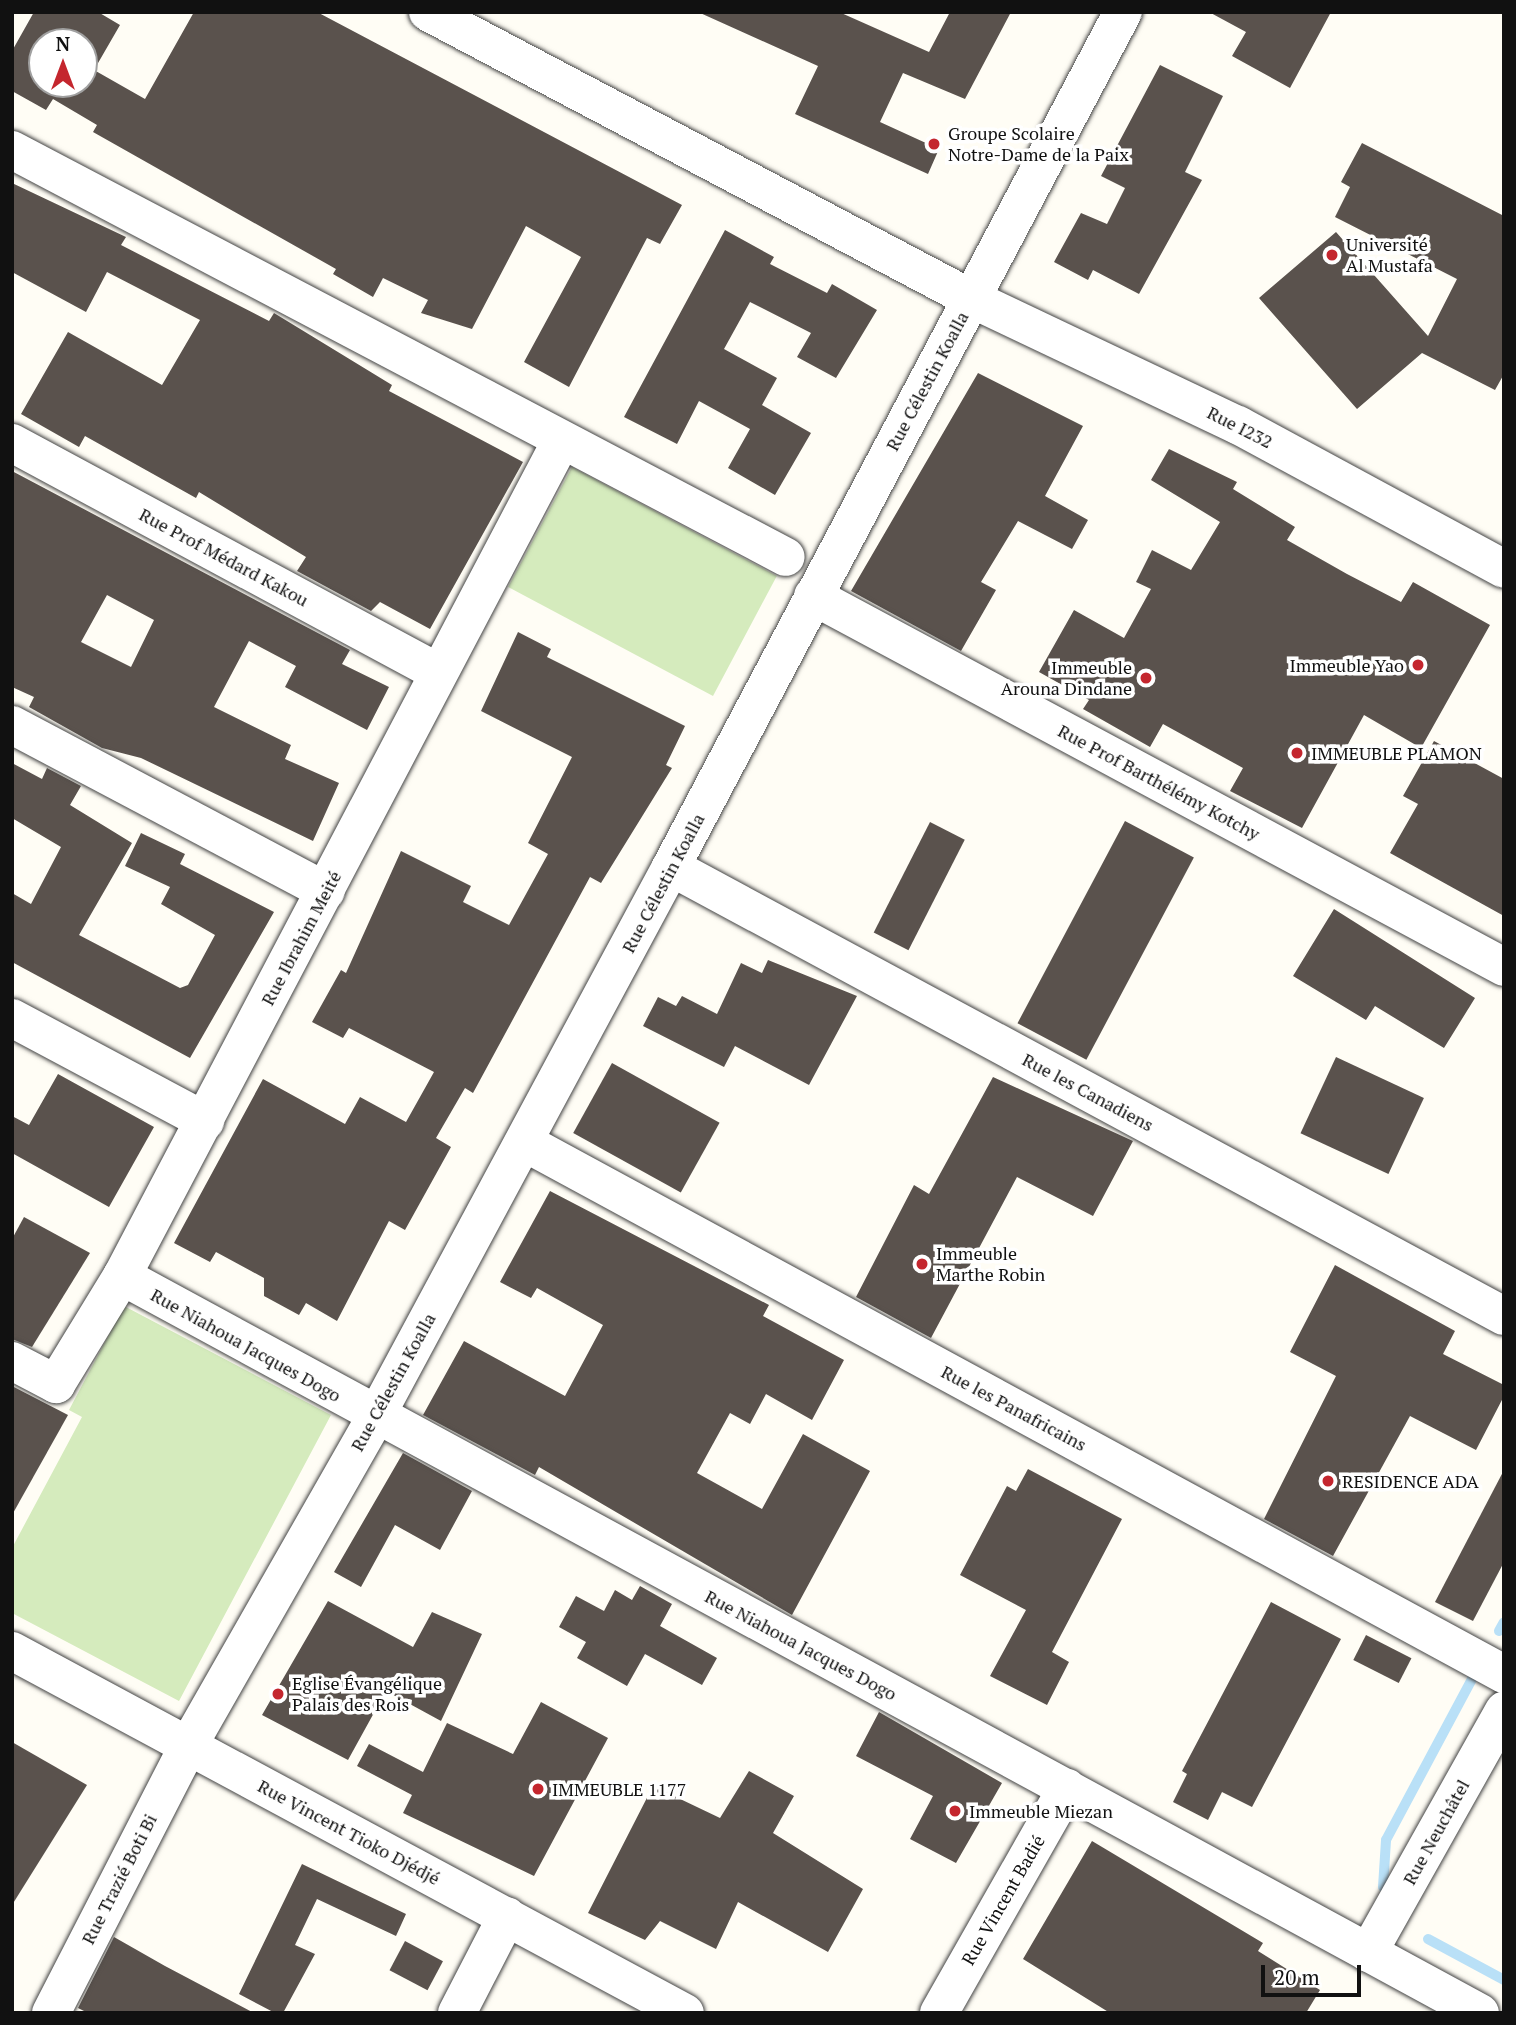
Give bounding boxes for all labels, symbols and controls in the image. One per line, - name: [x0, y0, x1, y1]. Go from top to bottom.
- north arrow: [28, 28, 98, 98]
- text: N: [56, 31, 70, 56]
- place label: Groupe Scolaire Notre-Dame de la Paix: [948, 123, 1129, 166]
- marker: Groupe Scolaire Notre-Dame de la Paix: [926, 136, 942, 152]
- place label: Université Al Mustafa: [1346, 234, 1433, 276]
- marker: Université Al Mustafa: [1324, 247, 1340, 263]
- street label: Rue Célestin Koalla: [881, 308, 973, 454]
- street label: Rue I232: [1204, 401, 1276, 453]
- street label: Rue Prof Médard Kakou: [136, 503, 312, 611]
- place label: Immeuble Yao: [1289, 654, 1404, 676]
- place label: Immeuble Arouna Dindane: [1001, 657, 1132, 700]
- marker: Immeuble Yao: [1410, 657, 1426, 673]
- marker: Immeuble Arouna Dindane: [1138, 670, 1154, 686]
- street label: Rue Prof Barthélémy Kotchy: [1054, 720, 1264, 844]
- place label: IMMEUBLE PLAMON: [1311, 742, 1482, 764]
- marker: IMMEUBLE PLAMON: [1289, 745, 1305, 761]
- street label: Rue Célestin Koalla: [617, 810, 709, 956]
- street label: Rue Ibrahim Meité: [256, 867, 346, 1009]
- street label: Rue les Canadiens: [1019, 1048, 1157, 1136]
- place label: Immeuble Marthe Robin: [936, 1243, 1045, 1286]
- marker: Immeuble Marthe Robin: [914, 1256, 930, 1272]
- street label: Rue Niahoua Jacques Dogo: [147, 1284, 345, 1406]
- street label: Rue Célestin Koalla: [346, 1309, 440, 1455]
- street label: Rue les Panafricains: [938, 1361, 1090, 1455]
- place label: RESIDENCE ADA: [1342, 1470, 1479, 1492]
- marker: RESIDENCE ADA: [1320, 1473, 1336, 1489]
- street label: Rue Niahoua Jacques Dogo: [701, 1585, 901, 1705]
- place label: Eglise Évangélique Palais des Rois: [292, 1673, 442, 1716]
- marker: Eglise Évangélique Palais des Rois: [270, 1686, 286, 1702]
- street label: Rue Vincent Tioko Djédjé: [254, 1775, 444, 1889]
- street label: Rue Neuchâtel: [1398, 1776, 1474, 1888]
- place label: IMMEUBLE 1177: [552, 1778, 686, 1800]
- marker: IMMEUBLE 1177: [530, 1781, 546, 1797]
- place label: Immeuble Miezan: [969, 1800, 1113, 1822]
- marker: Immeuble Miezan: [947, 1803, 963, 1819]
- street label: Rue Trazié Boti Bi: [77, 1810, 161, 1948]
- street label: Rue Vincent Badié: [957, 1831, 1049, 1969]
- scale bar: [1264, 1952, 1364, 1996]
- text: 20 m: [1274, 1963, 1320, 1991]

